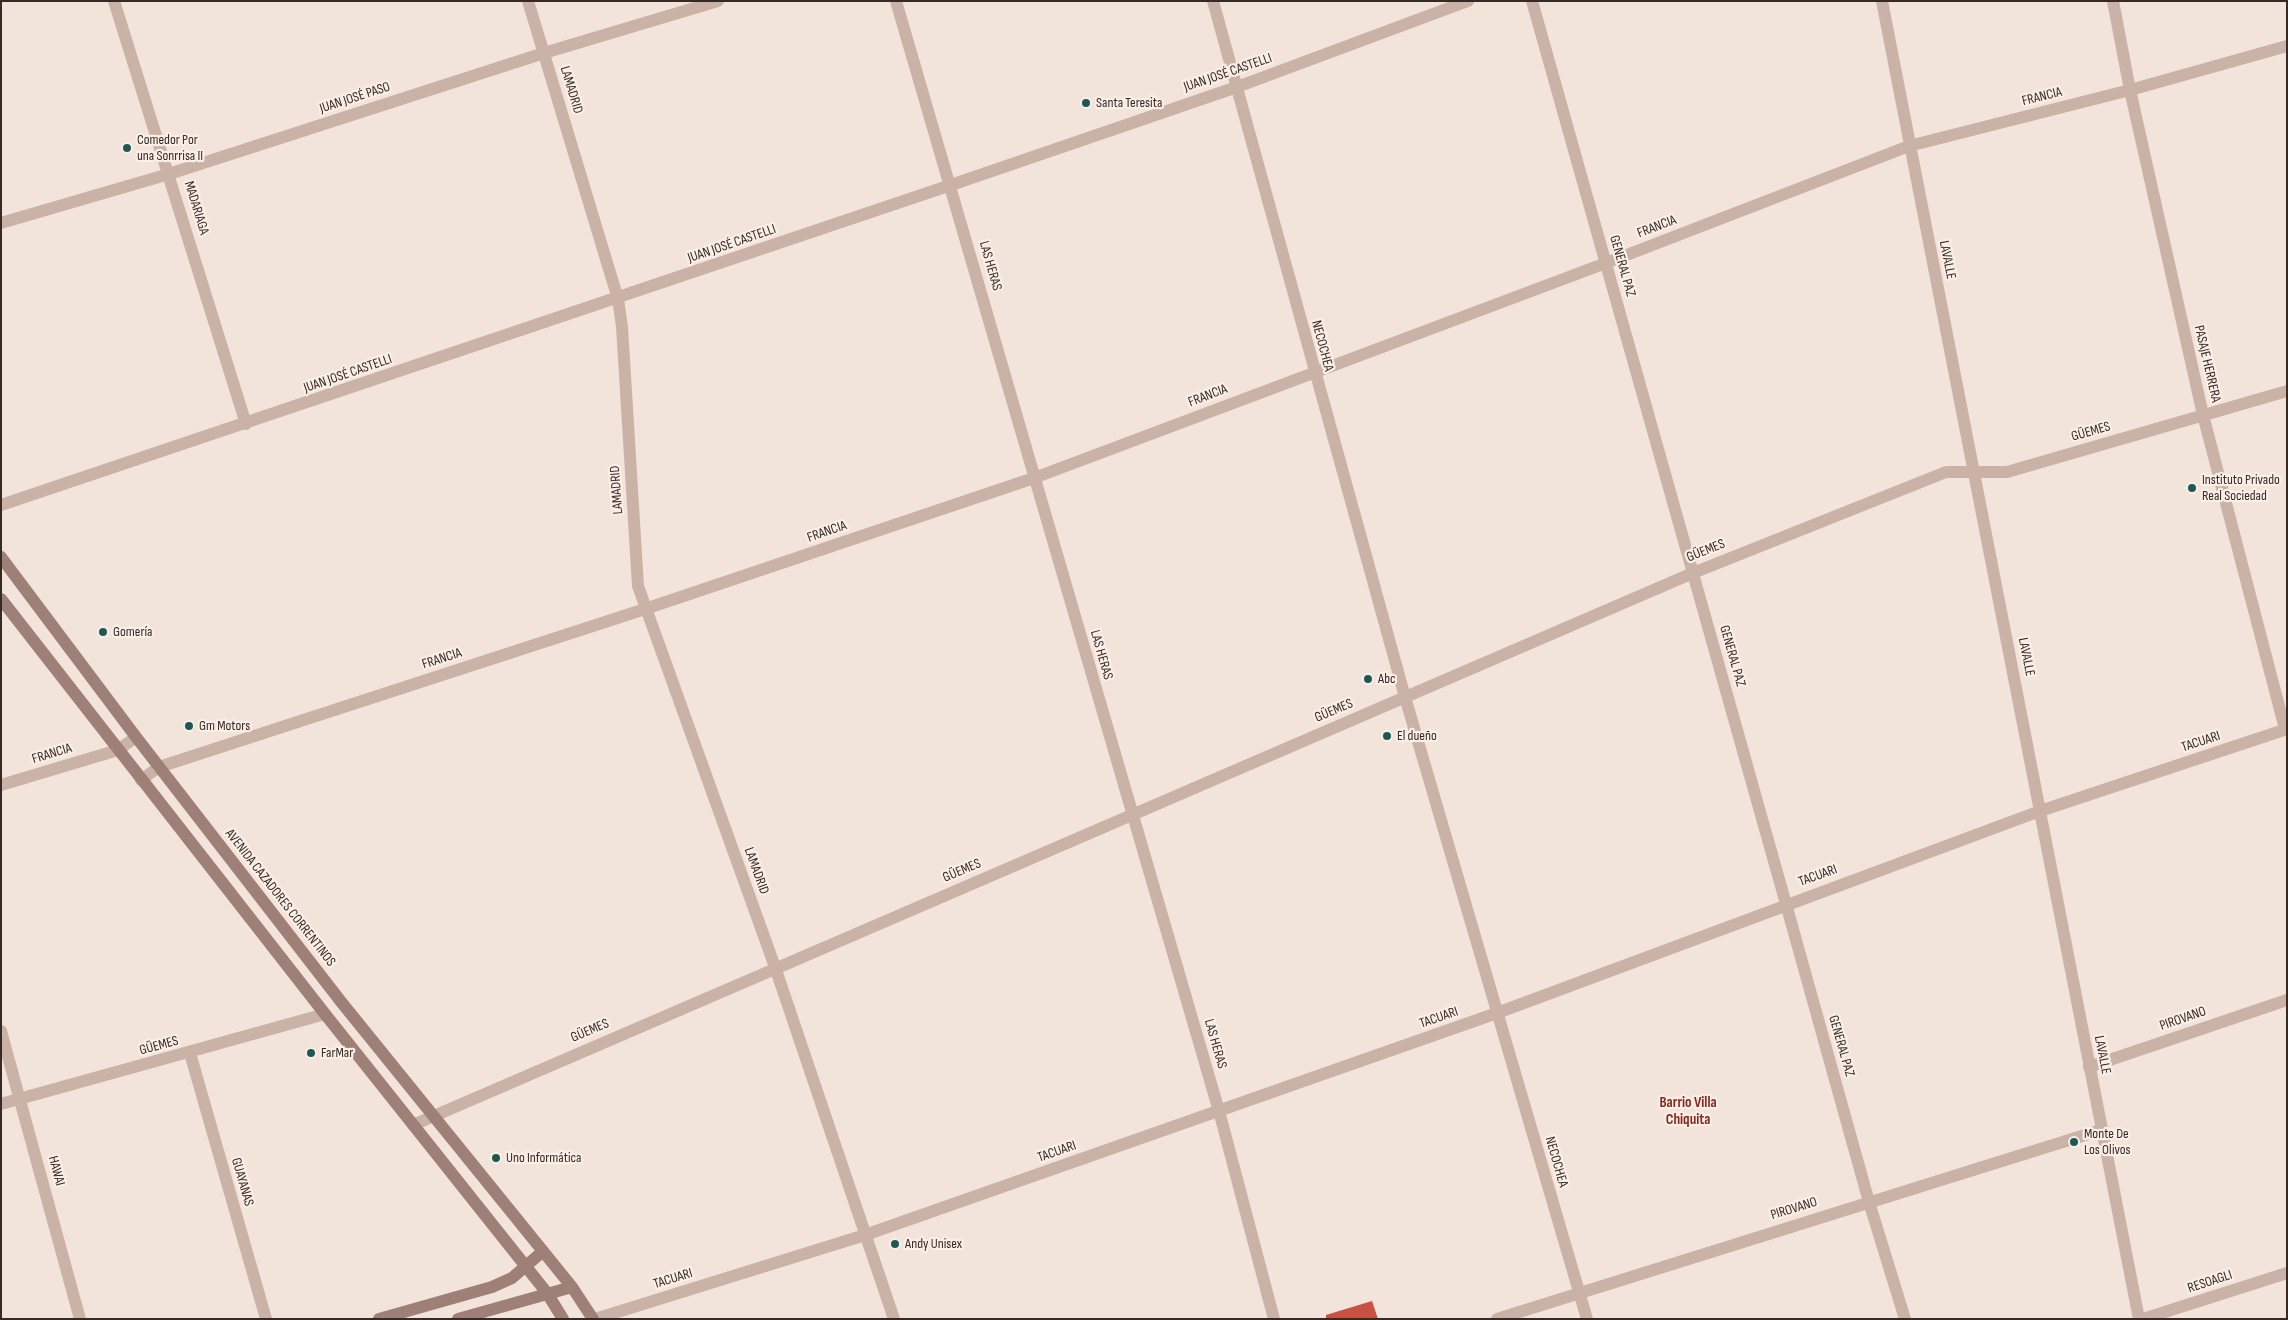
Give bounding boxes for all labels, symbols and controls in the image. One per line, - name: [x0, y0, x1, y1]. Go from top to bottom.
- street label: JUAN JOSÉ CASTELLI: [1182, 50, 1274, 96]
- street label: LAMADRID: [556, 64, 586, 116]
- street label: JUAN JOSÉ PASO: [318, 79, 392, 117]
- street label: FRANCIA: [2020, 84, 2064, 110]
- place label: Santa Teresita: [1096, 95, 1162, 111]
- marker: Santa Teresita: [1080, 97, 1092, 109]
- place label: Comedor Por una Sonrrisa II: [137, 132, 203, 164]
- marker: Comedor Por una Sonrrisa II: [121, 142, 133, 154]
- street label: MADARIAGA: [180, 179, 212, 237]
- street label: FRANCIA: [1635, 212, 1679, 242]
- street label: JUAN JOSÉ CASTELLI: [686, 221, 778, 267]
- street label: GENERAL PAZ: [1605, 233, 1639, 299]
- street label: LAS HERAS: [975, 239, 1005, 293]
- street label: LAVALLE: [1935, 239, 1959, 281]
- street label: NECOCHEA: [1307, 319, 1337, 373]
- street label: PASAJE HERRERA: [2190, 324, 2224, 404]
- street label: JUAN JOSÉ CASTELLI: [302, 351, 394, 397]
- street label: FRANCIA: [1186, 381, 1230, 411]
- street label: GÜEMES: [2070, 418, 2112, 446]
- street label: LAMADRID: [607, 465, 627, 515]
- place label: Instituto Privado Real Sociedad: [2202, 472, 2280, 504]
- marker: Instituto Privado Real Sociedad: [2186, 482, 2198, 494]
- street label: FRANCIA: [805, 517, 849, 547]
- street label: GÜEMES: [1684, 536, 1728, 566]
- street label: GENERAL PAZ: [1715, 623, 1749, 689]
- place label: Gomería: [113, 624, 152, 640]
- marker: Gomería: [97, 626, 109, 638]
- street label: LAS HERAS: [1086, 628, 1116, 682]
- street label: LAVALLE: [2014, 636, 2038, 678]
- street label: FRANCIA: [420, 645, 464, 673]
- place label: Abc: [1378, 671, 1396, 687]
- marker: Abc: [1362, 673, 1374, 685]
- street label: GÜEMES: [1312, 695, 1356, 727]
- place label: Gm Motors: [199, 718, 250, 734]
- marker: Gm Motors: [183, 720, 195, 732]
- place label: El dueño: [1397, 728, 1437, 744]
- street label: TACUARI: [2179, 728, 2223, 756]
- marker: El dueño: [1381, 730, 1393, 742]
- street label: FRANCIA: [30, 740, 74, 768]
- street label: AVENIDA CAZADORES CORRENTINOS: [221, 826, 339, 970]
- street label: LAMADRID: [740, 845, 772, 897]
- street label: GÜEMES: [940, 855, 984, 887]
- street label: TACUARI: [1796, 861, 1840, 891]
- street label: PIROVANO: [2158, 1003, 2208, 1035]
- street label: TACUARI: [1417, 1004, 1461, 1032]
- street label: GENERAL PAZ: [1824, 1013, 1858, 1079]
- street label: GÜEMES: [568, 1015, 612, 1047]
- street label: LAS HERAS: [1200, 1017, 1230, 1071]
- street label: GÜEMES: [138, 1033, 180, 1059]
- street label: LAVALLE: [2090, 1034, 2114, 1076]
- place label: FarMar: [321, 1045, 353, 1061]
- marker: FarMar: [305, 1047, 317, 1059]
- district label: Barrio Villa Chiquita: [1659, 1094, 1717, 1129]
- place label: Monte De Los Olivos: [2084, 1126, 2131, 1158]
- street label: NECOCHEA: [1541, 1135, 1571, 1189]
- marker: Monte De Los Olivos: [2068, 1136, 2080, 1148]
- street label: TACUARI: [1035, 1138, 1079, 1166]
- place label: Uno Informática: [506, 1150, 581, 1166]
- marker: Uno Informática: [490, 1152, 502, 1164]
- street label: HAWAI: [44, 1154, 68, 1188]
- street label: GUAYANAS: [227, 1156, 257, 1208]
- street label: PIROVANO: [1769, 1194, 1819, 1224]
- place label: Andy Unisex: [905, 1236, 962, 1252]
- marker: Andy Unisex: [889, 1238, 901, 1250]
- street label: TACUARI: [651, 1265, 695, 1293]
- street label: RESOAGLI: [2186, 1267, 2234, 1297]

